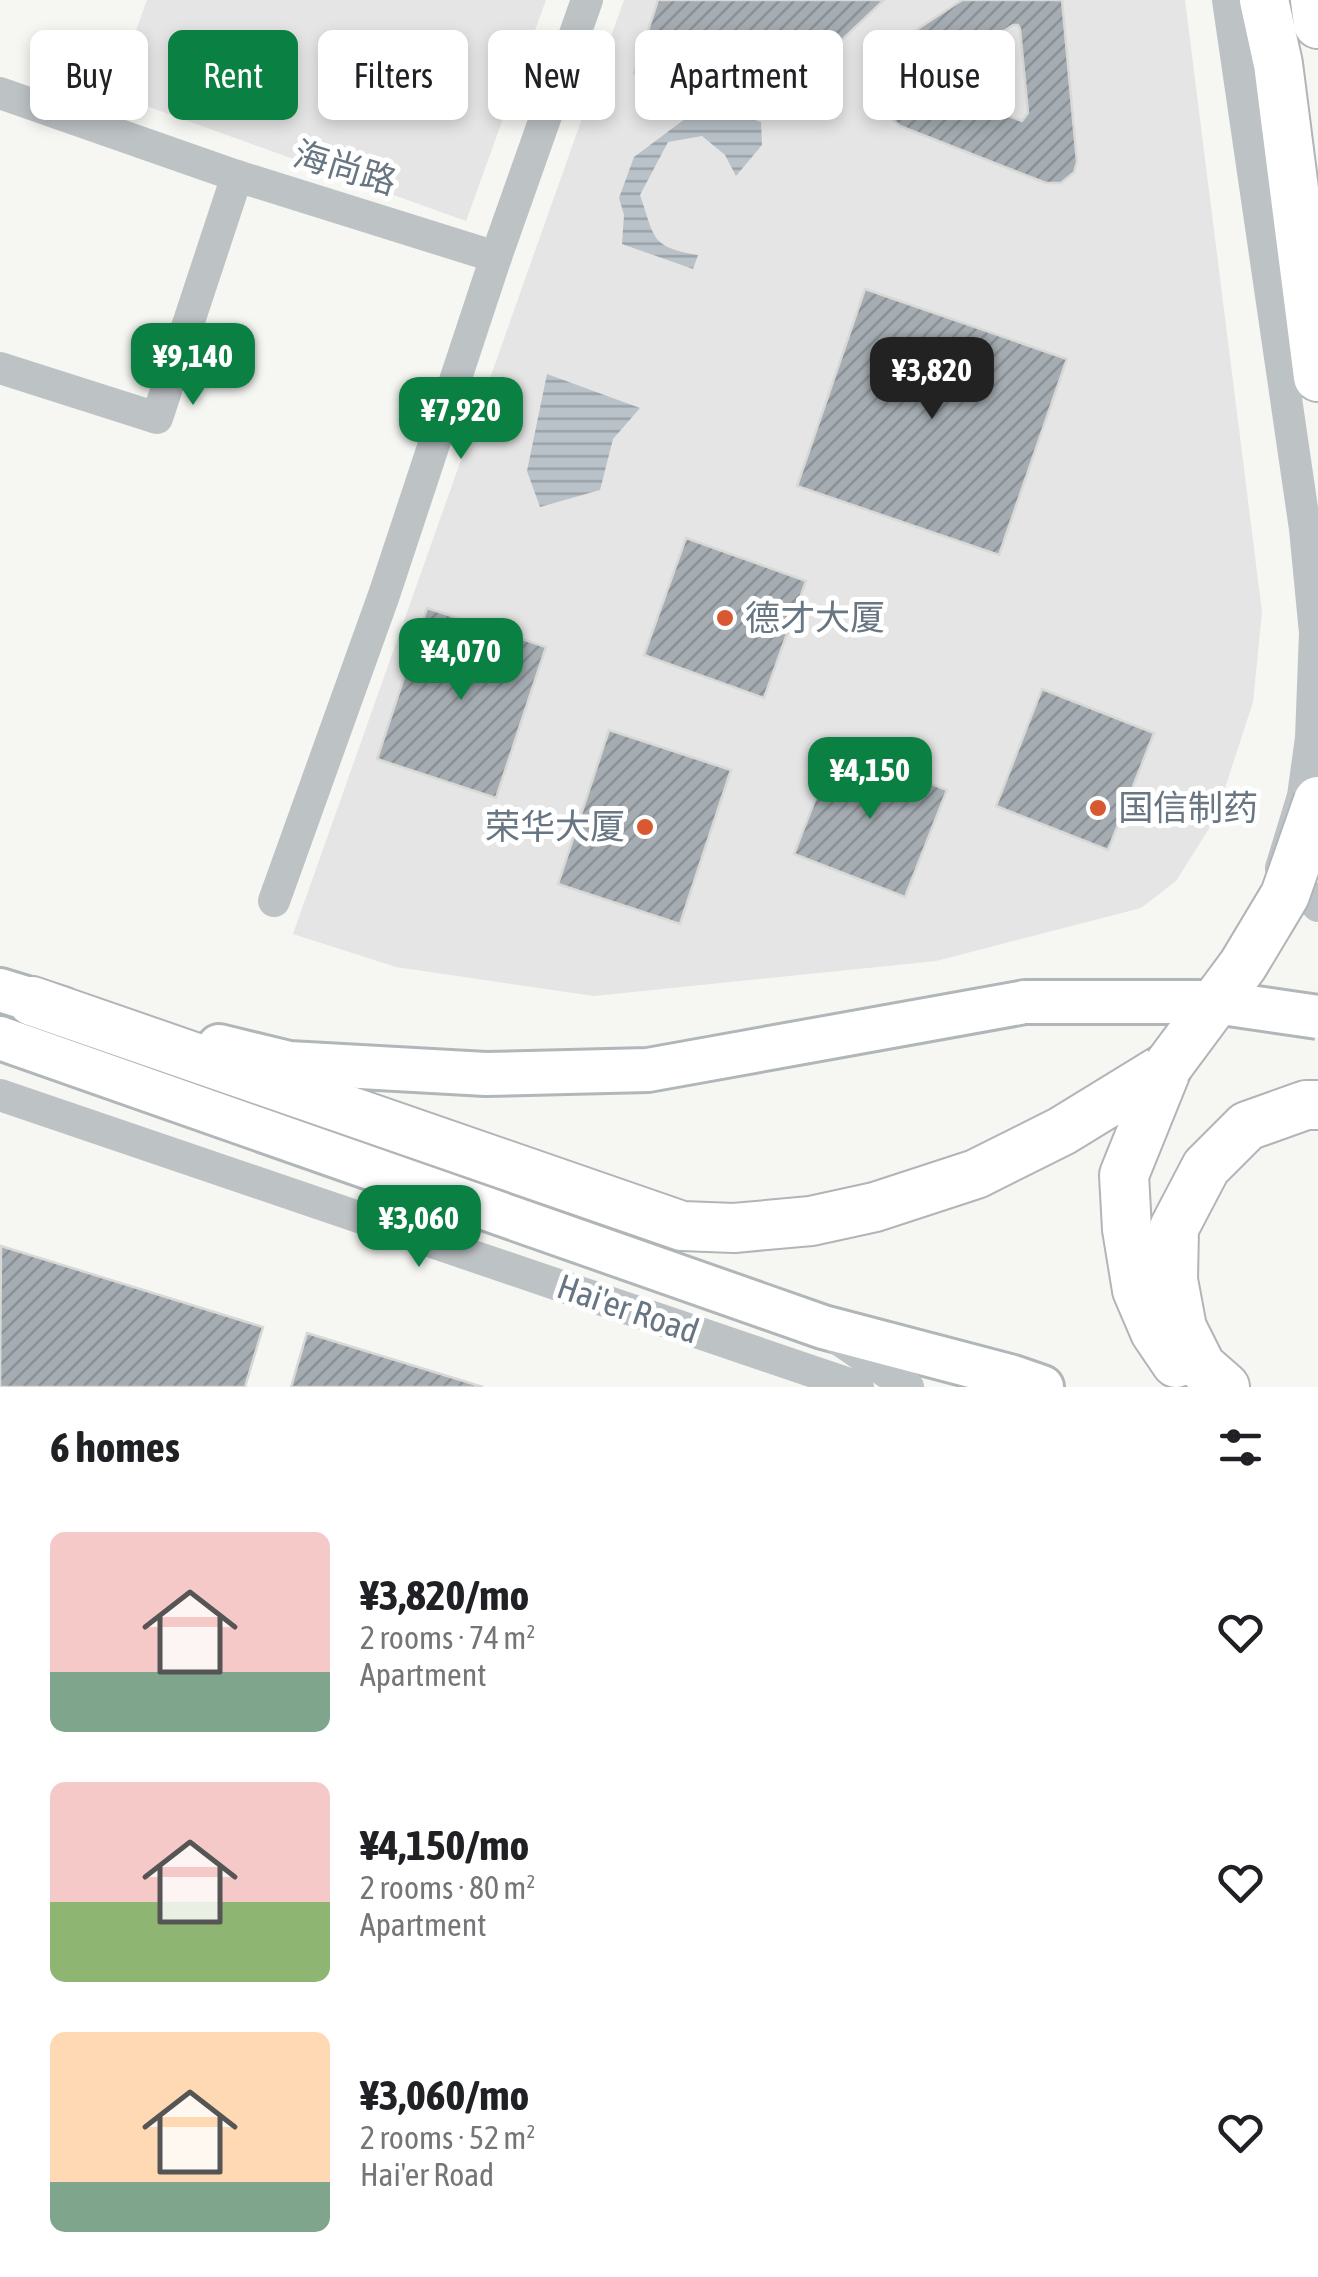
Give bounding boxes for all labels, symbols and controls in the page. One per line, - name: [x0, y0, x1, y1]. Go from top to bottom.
- chip: Buy: [30, 30, 148, 120]
- chip: Rent: [168, 30, 298, 120]
- chip: Filters: [318, 30, 468, 120]
- chip: New: [488, 30, 615, 120]
- chip: Apartment: [635, 30, 843, 120]
- chip: House: [863, 30, 1015, 120]
- street label: 海尚路: [289, 133, 401, 202]
- pin: ¥9,140: [112, 323, 274, 408]
- text: ¥9,140: [153, 337, 233, 374]
- pin: ¥3,820: [851, 337, 1013, 422]
- text: ¥3,820: [892, 351, 972, 388]
- pin: ¥7,920: [380, 377, 542, 462]
- text: ¥7,920: [421, 391, 501, 428]
- place label: 德才大厦: [745, 597, 885, 637]
- marker: 德才大厦: [714, 607, 736, 629]
- pin: ¥4,070: [380, 618, 542, 703]
- text: ¥4,070: [421, 632, 501, 669]
- pin: ¥4,150: [789, 737, 951, 822]
- text: ¥4,150: [830, 751, 910, 788]
- place label: 国信制药: [1118, 787, 1258, 827]
- marker: 国信制药: [1087, 797, 1109, 819]
- place label: 荣华大厦: [485, 806, 625, 846]
- marker: 荣华大厦: [634, 816, 656, 838]
- pin: ¥3,060: [338, 1185, 500, 1270]
- text: ¥3,060: [379, 1199, 459, 1236]
- street label: Hai'er Road: [552, 1265, 704, 1351]
- icon: filters: [1213, 1420, 1268, 1475]
- text: 6 homes: [50, 1423, 180, 1471]
- text: ¥3,820/mo: [360, 1571, 529, 1619]
- icon: home: [130, 1572, 250, 1692]
- icon: heart: [1213, 1605, 1268, 1660]
- text: 2 rooms · 74 m²: [360, 1619, 535, 1656]
- text: Apartment: [360, 1656, 486, 1693]
- text: ¥4,150/mo: [360, 1821, 529, 1869]
- icon: home: [130, 1822, 250, 1942]
- icon: heart: [1213, 1855, 1268, 1910]
- text: 2 rooms · 80 m²: [360, 1869, 535, 1906]
- text: Apartment: [360, 1906, 486, 1943]
- text: ¥3,060/mo: [360, 2071, 529, 2119]
- icon: home: [130, 2072, 250, 2192]
- icon: heart: [1213, 2105, 1268, 2160]
- text: 2 rooms · 52 m²: [360, 2119, 535, 2156]
- text: Hai'er Road: [360, 2156, 494, 2193]

